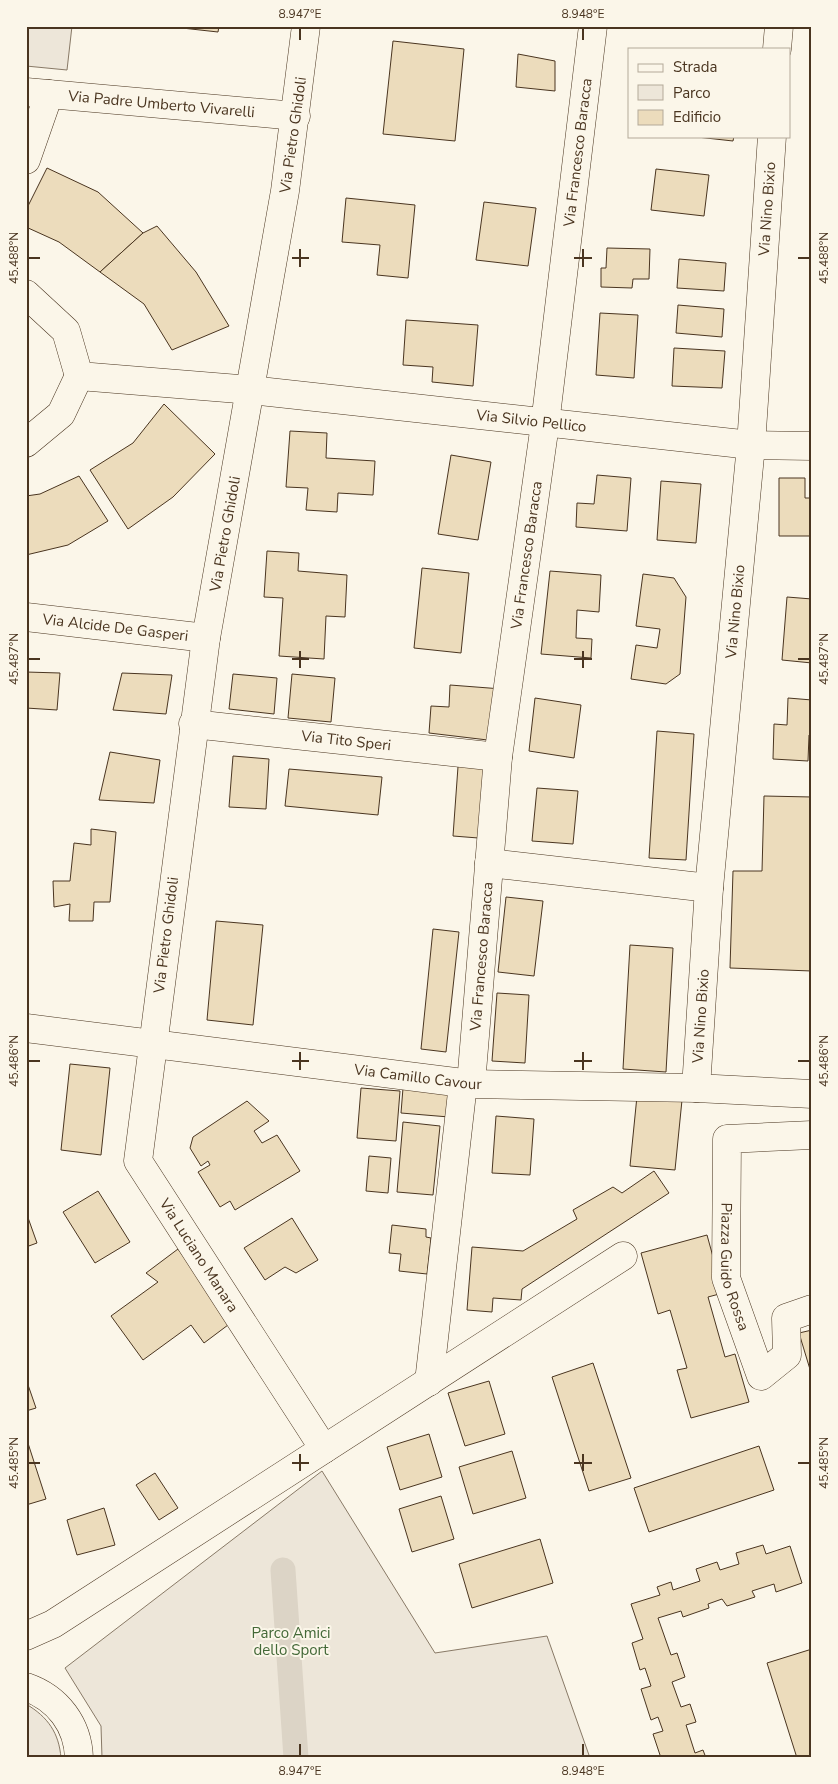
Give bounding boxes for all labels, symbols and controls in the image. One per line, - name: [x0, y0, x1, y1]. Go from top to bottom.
- text: 8.947°E: [279, 6, 321, 22]
- text: 8.948°E: [562, 6, 604, 22]
- legend: [628, 48, 790, 138]
- text: Strada: [673, 57, 717, 77]
- street label: Via Pietro Ghidoli: [275, 76, 311, 195]
- street label: Via Francesco Baracca: [559, 77, 597, 229]
- text: Parco: [673, 83, 711, 103]
- street label: Via Padre Umberto Vivarelli: [66, 86, 256, 122]
- text: Edificio: [673, 107, 721, 127]
- street label: Via Nino Bixio: [754, 161, 780, 258]
- text: 45.488°N: [6, 232, 22, 284]
- text: 45.488°N: [816, 232, 832, 284]
- street label: Via Silvio Pellico: [474, 405, 588, 437]
- street label: Via Pietro Ghidoli: [205, 475, 245, 594]
- street label: Via Francesco Baracca: [506, 480, 547, 632]
- street label: Via Nino Bixio: [721, 564, 750, 661]
- street label: Via Alcide De Gasperi: [40, 609, 189, 646]
- text: 45.487°N: [6, 633, 22, 685]
- text: 45.487°N: [816, 633, 832, 685]
- street label: Via Tito Speri: [299, 726, 392, 755]
- street label: Via Pietro Ghidoli: [149, 876, 183, 995]
- street label: Via Francesco Baracca: [465, 881, 498, 1033]
- street label: Via Nino Bixio: [688, 968, 714, 1065]
- text: 45.486°N: [6, 1035, 22, 1087]
- text: 45.486°N: [816, 1035, 832, 1087]
- street label: Via Camillo Cavour: [352, 1059, 482, 1094]
- street label: Via Luciano Manara: [154, 1194, 243, 1316]
- street label: Piazza Guido Rossa: [716, 1202, 754, 1334]
- text: 45.485°N: [6, 1437, 22, 1489]
- text: 45.485°N: [816, 1437, 832, 1489]
- park label: Parco Amici dello Sport: [251, 1623, 331, 1660]
- text: 8.947°E: [279, 1763, 321, 1779]
- text: 8.948°E: [562, 1763, 604, 1779]

